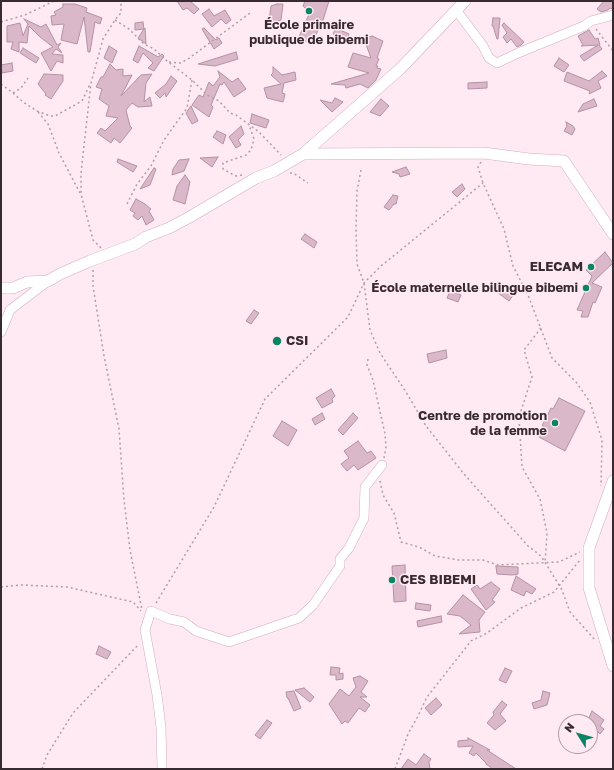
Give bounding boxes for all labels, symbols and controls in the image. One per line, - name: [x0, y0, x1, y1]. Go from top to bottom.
- marker: École primaire publique de bibemi: [304, 6, 314, 16]
- place label: École primaire publique de bibemi: [249, 17, 369, 48]
- place label: ELECAM: [530, 259, 583, 275]
- marker: ELECAM: [586, 262, 596, 272]
- place label: École maternelle bilingue bibemi: [371, 280, 578, 296]
- marker: École maternelle bilingue bibemi: [581, 283, 591, 293]
- place label: CSI: [286, 333, 308, 349]
- marker: CSI: [271, 335, 283, 347]
- place label: Centre de promotion de la femme: [418, 408, 547, 439]
- marker: Centre de promotion de la femme: [550, 418, 560, 428]
- place label: CES BIBEMI: [400, 572, 476, 588]
- marker: CES BIBEMI: [387, 575, 397, 585]
- north arrow: [558, 714, 598, 754]
- text: N: [561, 720, 577, 734]

